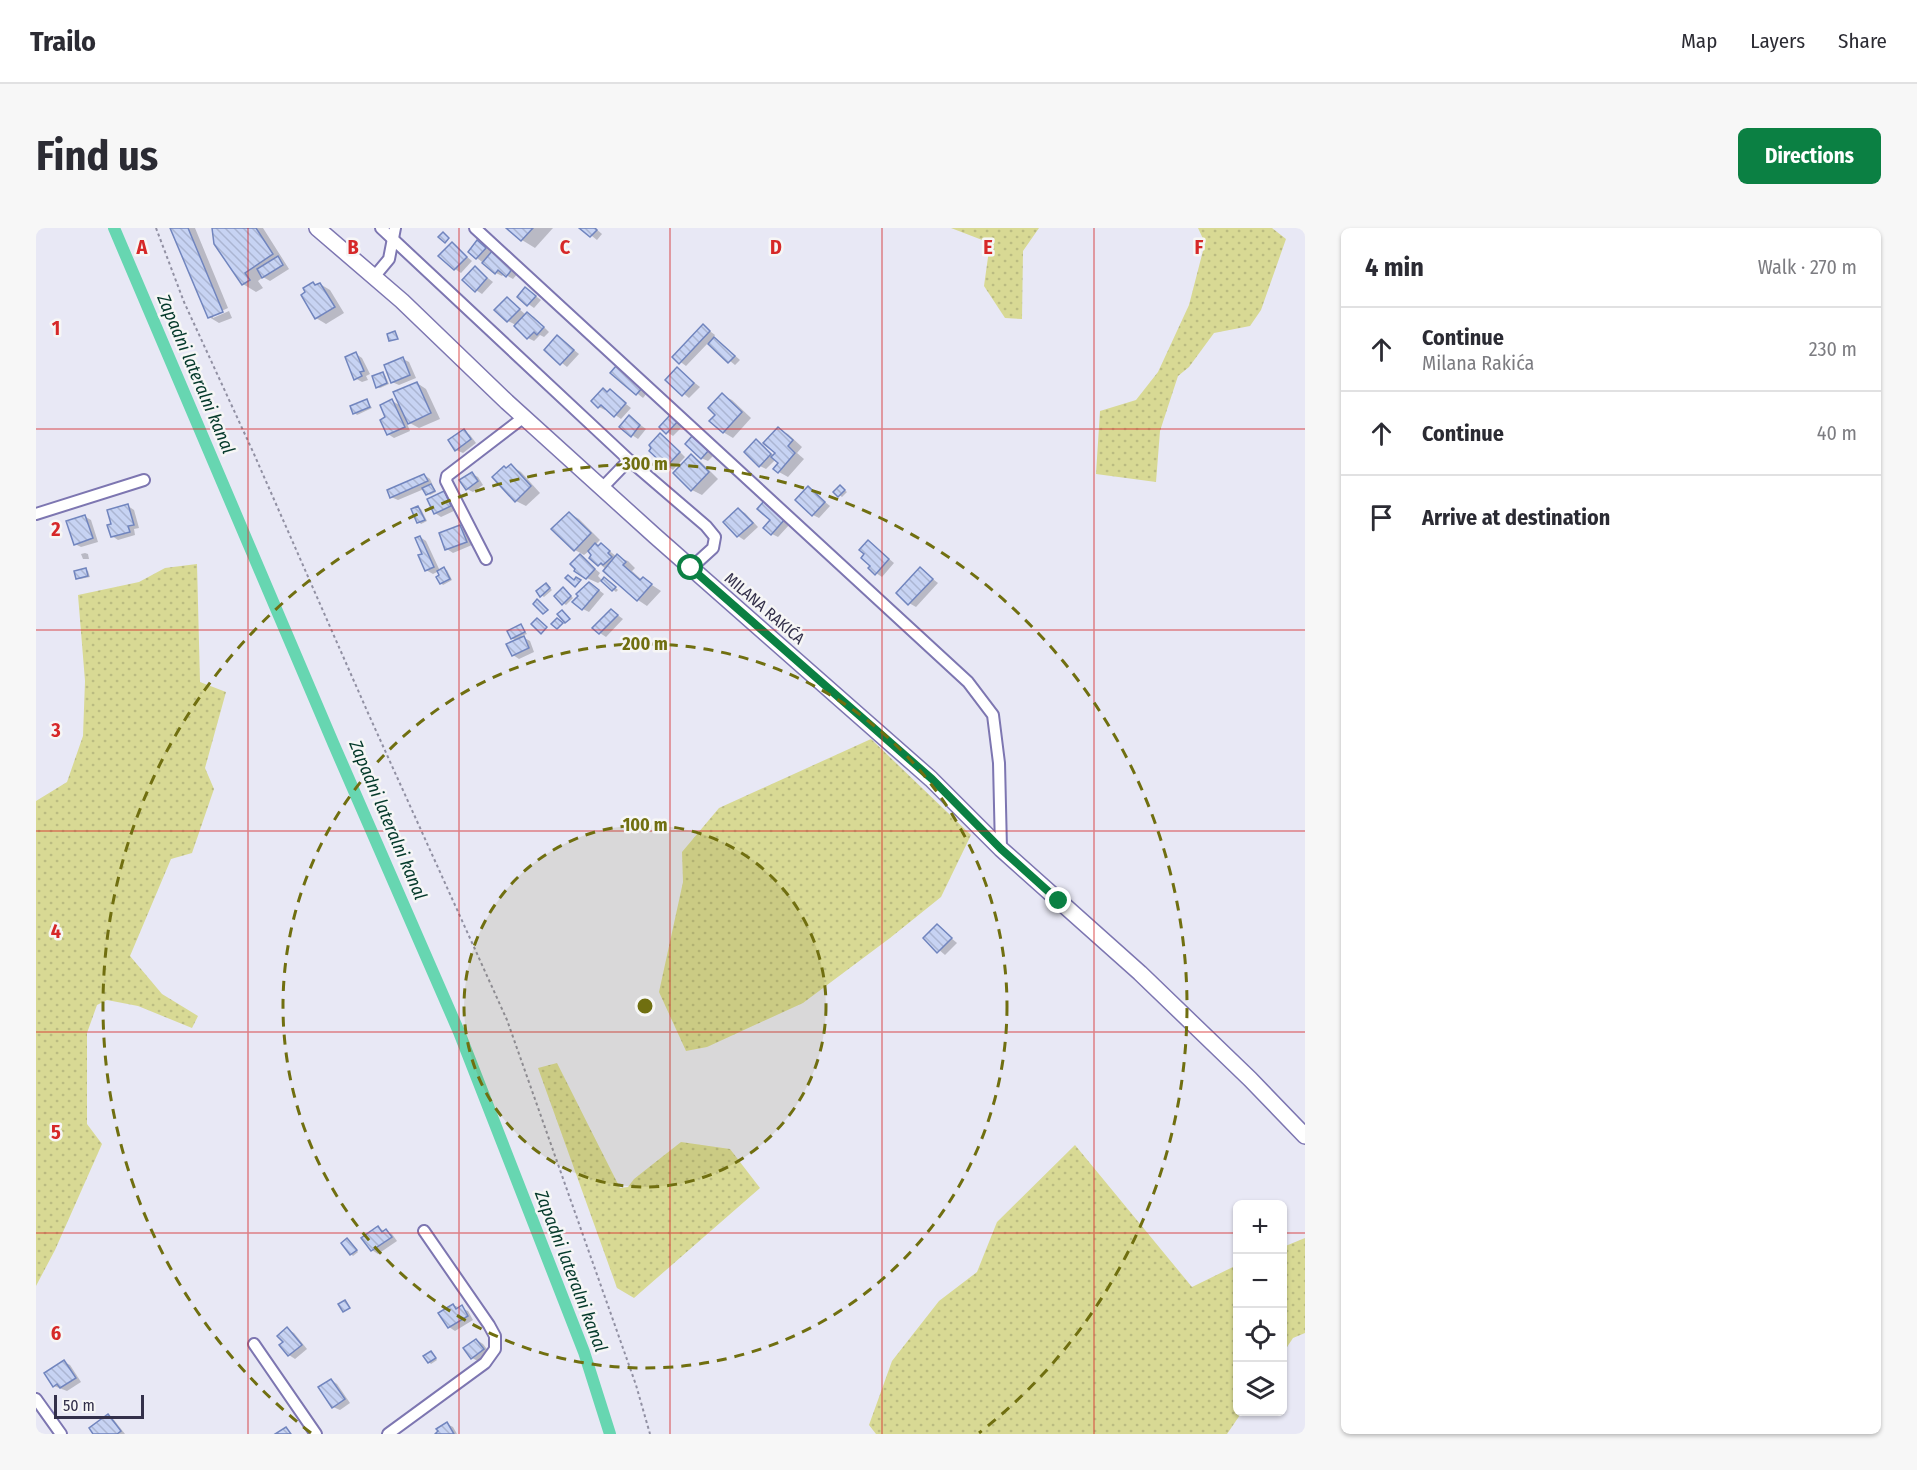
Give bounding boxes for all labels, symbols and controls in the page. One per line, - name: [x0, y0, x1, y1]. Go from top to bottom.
- text: Trailo: [30, 25, 96, 58]
- text: Map: [1681, 28, 1717, 54]
- text: Layers: [1750, 28, 1805, 54]
- text: Share: [1838, 28, 1887, 54]
- button: Directions: [1738, 128, 1881, 184]
- text: Find us: [36, 131, 158, 181]
- text: A: [136, 235, 149, 259]
- text: B: [347, 235, 359, 259]
- text: C: [560, 235, 571, 259]
- text: D: [770, 235, 782, 259]
- text: E: [983, 235, 993, 259]
- text: F: [1195, 235, 1204, 259]
- text: 4 min: [1365, 252, 1424, 283]
- text: Walk · 270 m: [1758, 255, 1857, 279]
- water label: Zapadni lateralni kanal: [152, 290, 240, 457]
- text: 1: [52, 316, 60, 340]
- text: Continue: [1422, 324, 1504, 351]
- icon: ahead: [1365, 333, 1398, 366]
- text: 230 m: [1809, 337, 1857, 361]
- text: Milana Rakića: [1422, 351, 1534, 375]
- icon: ahead: [1365, 417, 1398, 450]
- text: Continue: [1422, 420, 1504, 447]
- text: 40 m: [1817, 421, 1857, 445]
- text: 300 m: [621, 453, 668, 475]
- icon: arrive: [1365, 501, 1398, 534]
- text: Arrive at destination: [1422, 504, 1610, 531]
- text: 2: [50, 517, 61, 541]
- route start: [677, 554, 703, 580]
- street label: MILANA RAKIĆA: [721, 569, 809, 649]
- text: 200 m: [621, 633, 668, 655]
- text: 3: [50, 718, 61, 742]
- water label: Zapadni lateralni kanal: [344, 736, 432, 903]
- text: 100 m: [623, 814, 667, 836]
- route end: [1045, 887, 1071, 913]
- text: 4: [51, 919, 61, 943]
- centre of rings: [635, 996, 655, 1016]
- text: 5: [51, 1120, 61, 1144]
- water label: Zapadni lateralni kanal: [530, 1186, 612, 1355]
- map controls: [1233, 1200, 1287, 1416]
- button: +: [1233, 1200, 1287, 1254]
- button: −: [1233, 1254, 1287, 1308]
- button: locate: [1233, 1308, 1287, 1362]
- text: 6: [51, 1321, 61, 1345]
- button: layers: [1233, 1362, 1287, 1416]
- scale bar: [54, 1392, 144, 1420]
- text: 50 m: [63, 1396, 95, 1415]

